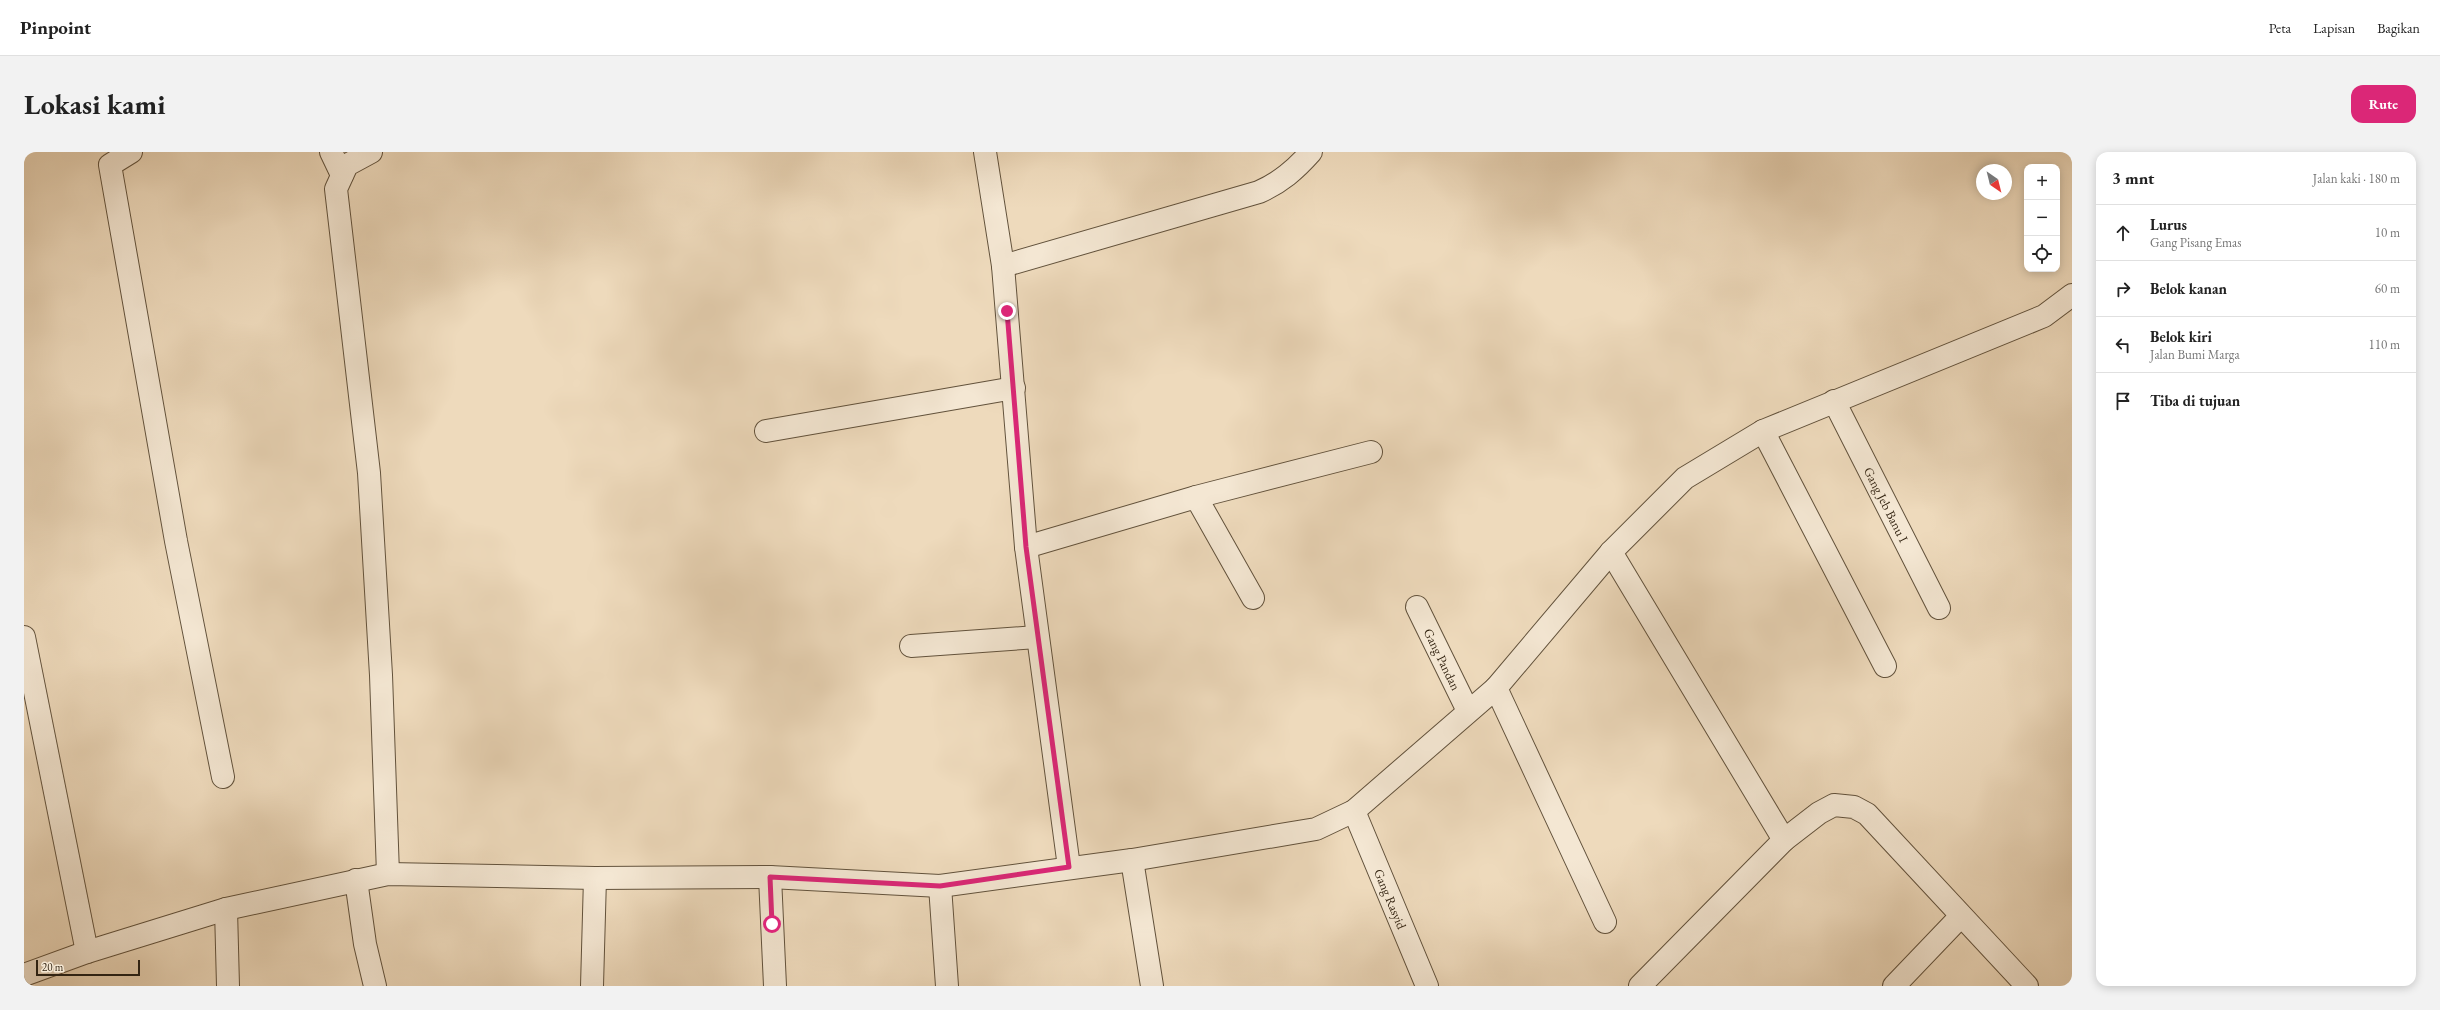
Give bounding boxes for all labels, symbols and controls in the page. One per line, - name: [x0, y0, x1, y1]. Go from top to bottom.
- text: Pinpoint: [20, 15, 91, 40]
- text: Peta: [2269, 19, 2291, 37]
- text: Lapisan: [2313, 19, 2355, 37]
- text: Bagikan: [2377, 19, 2420, 37]
- button: Rute: [2351, 85, 2416, 123]
- text: Lokasi kami: [24, 86, 165, 122]
- north arrow: [1976, 164, 2012, 200]
- map controls: [2024, 164, 2060, 272]
- button: +: [2024, 164, 2060, 200]
- text: 3 mnt: [2112, 167, 2154, 189]
- text: Jalan kaki · 180 m: [2313, 170, 2400, 187]
- button: −: [2024, 200, 2060, 236]
- text: Lurus: [2150, 215, 2187, 234]
- icon: ahead: [2112, 222, 2134, 244]
- text: 10 m: [2375, 224, 2400, 241]
- text: Gang Pisang Emas: [2150, 234, 2241, 251]
- button: locate: [2024, 236, 2060, 272]
- icon: right: [2112, 278, 2134, 300]
- text: Belok kanan: [2150, 279, 2227, 298]
- text: 60 m: [2375, 280, 2400, 297]
- route end: [998, 302, 1016, 320]
- text: Belok kiri: [2150, 327, 2212, 346]
- icon: left: [2112, 334, 2134, 356]
- text: 110 m: [2369, 336, 2400, 353]
- text: Jalan Bumi Marga: [2150, 346, 2240, 363]
- icon: arrive: [2112, 390, 2134, 412]
- text: Tiba di tujuan: [2150, 391, 2240, 410]
- street label: Gang Jeb Banu I: [1860, 464, 1912, 546]
- street label: Gang Pandan: [1420, 625, 1465, 693]
- street label: Gang Rasyid: [1370, 866, 1410, 932]
- route start: [763, 915, 781, 933]
- scale bar: [36, 958, 140, 977]
- text: 20 m: [42, 960, 63, 974]

